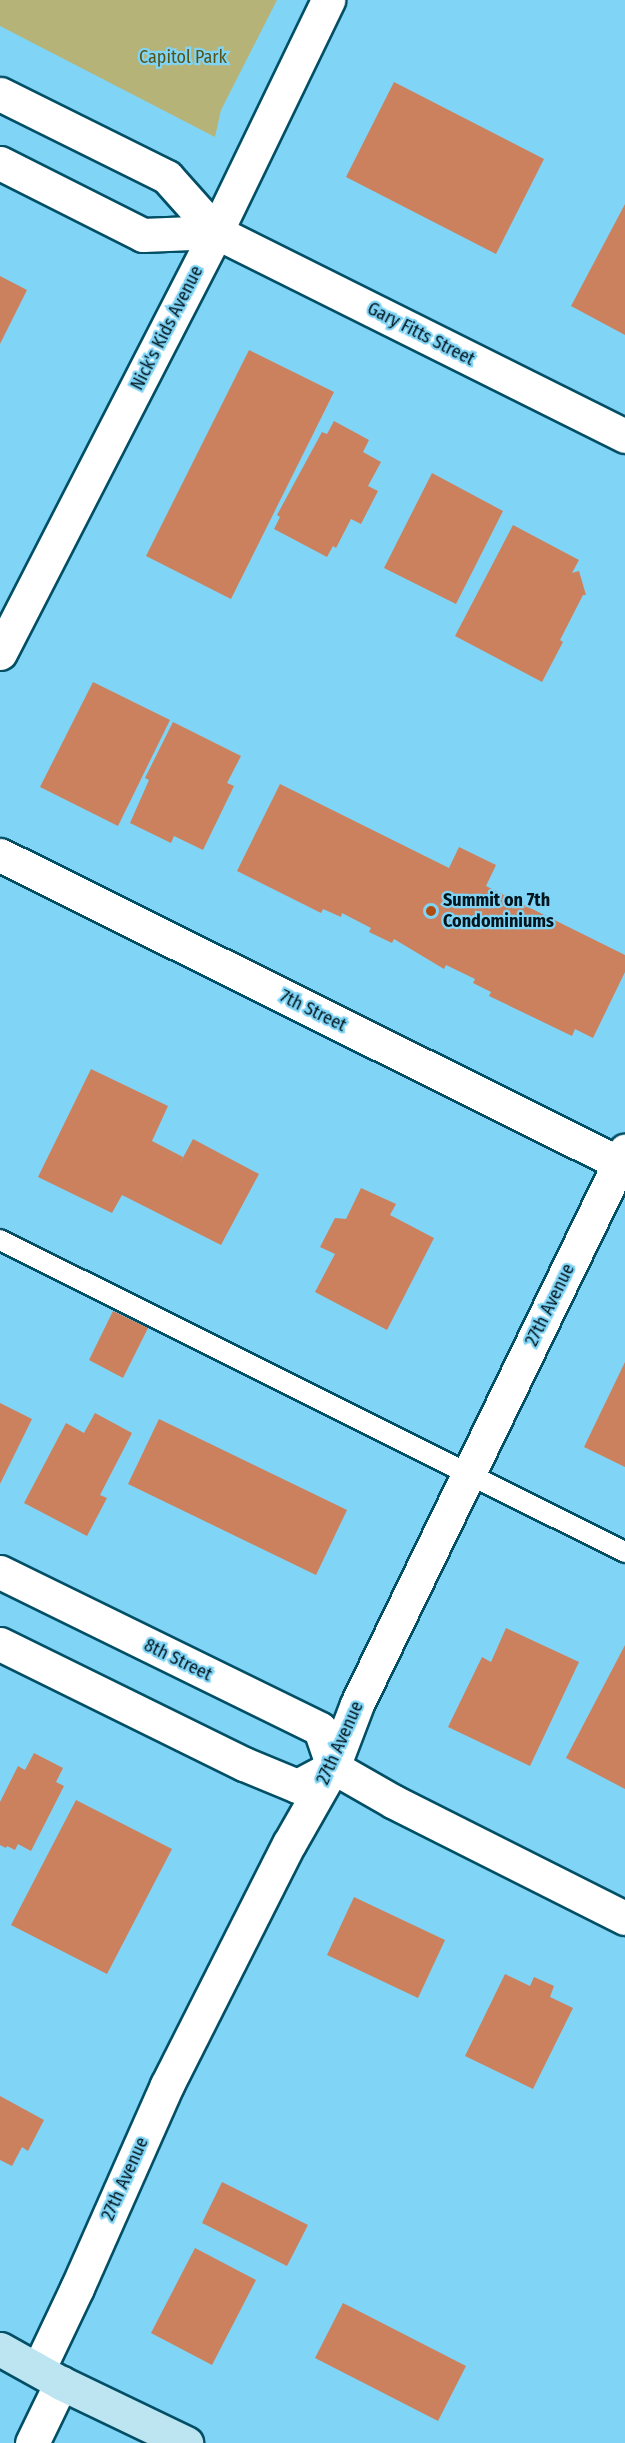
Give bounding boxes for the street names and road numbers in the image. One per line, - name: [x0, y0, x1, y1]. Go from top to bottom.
- street label: Nick's Kids Avenue: [126, 262, 208, 394]
- street label: Gary Fitts Street: [364, 298, 478, 370]
- street label: 7th Street: [276, 986, 350, 1036]
- street label: 27th Avenue: [521, 1260, 579, 1350]
- street label: 8th Street: [141, 1634, 215, 1686]
- street label: 27th Avenue: [312, 1698, 368, 1788]
- street label: 27th Avenue: [97, 2134, 153, 2224]

